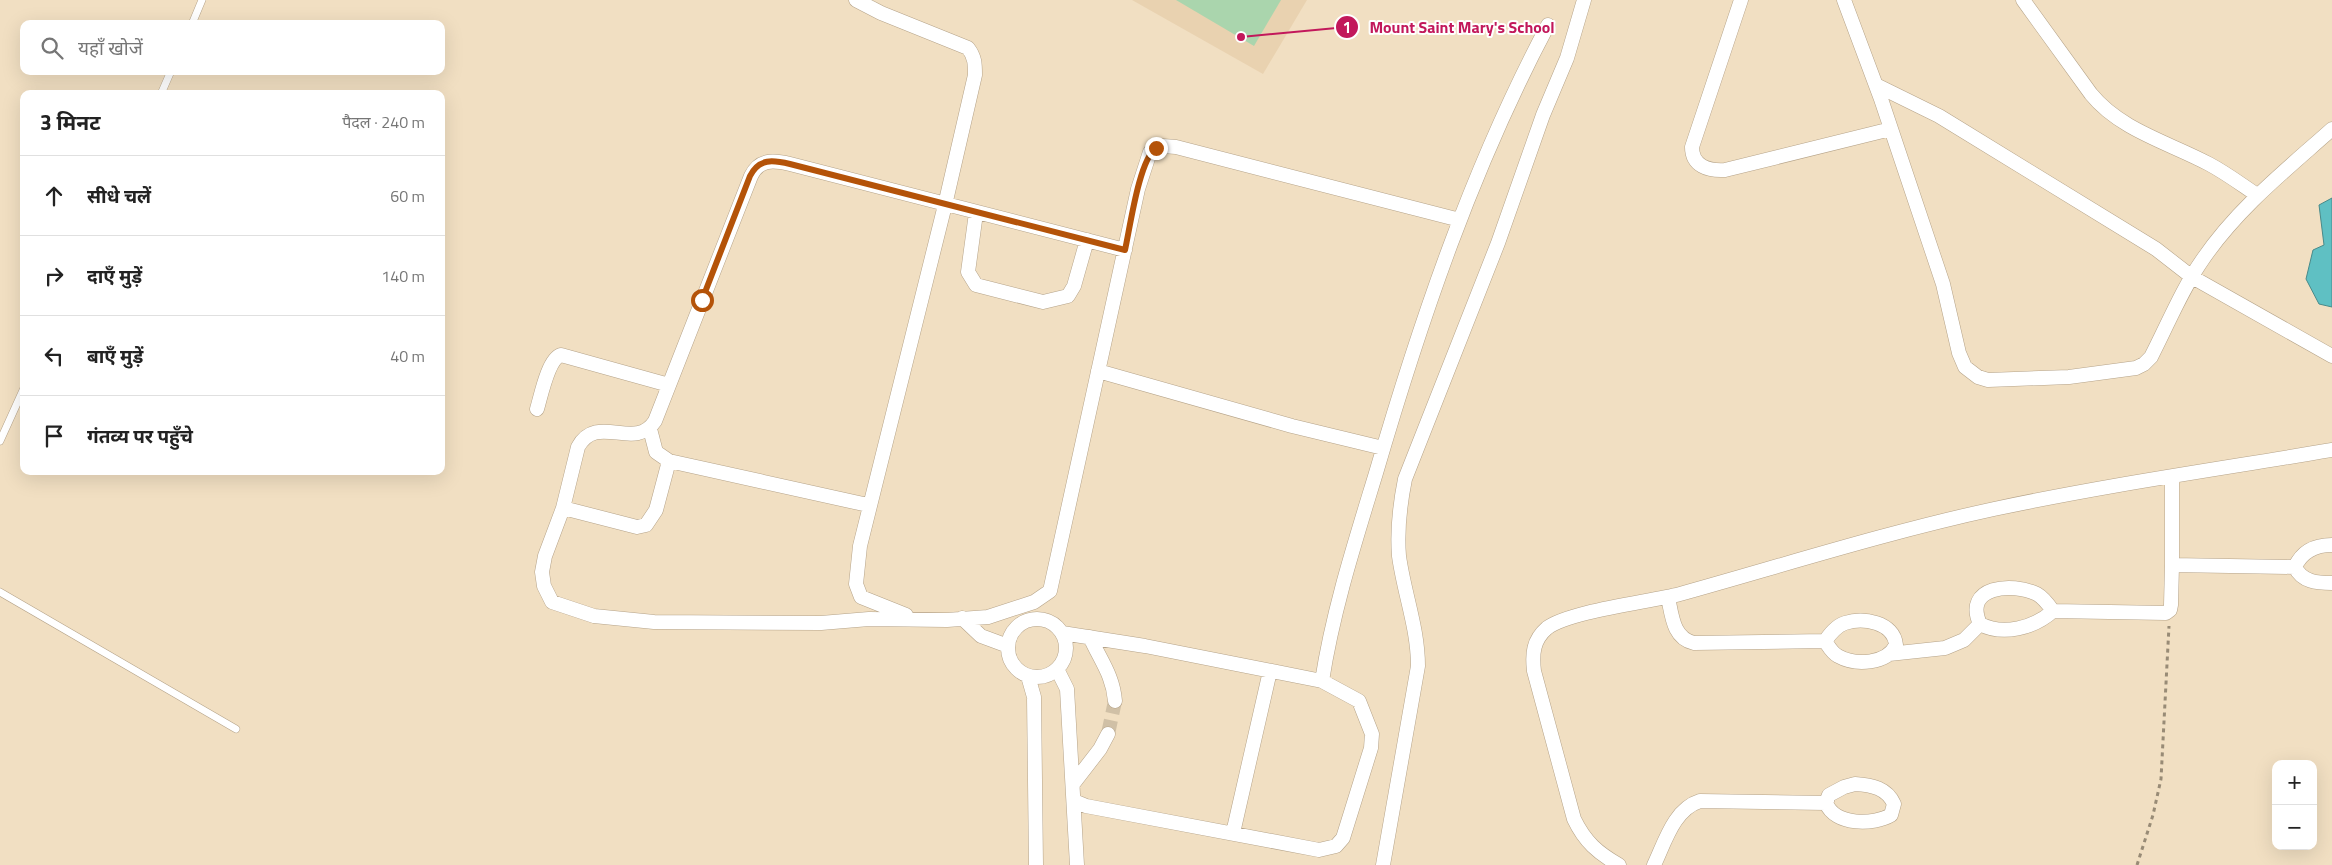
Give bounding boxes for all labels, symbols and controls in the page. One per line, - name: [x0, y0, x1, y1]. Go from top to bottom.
- callout: Mount Saint Mary's School: [1334, 12, 1564, 43]
- text: Mount Saint Mary's School: [1369, 15, 1555, 39]
- text: 1: [1343, 16, 1351, 39]
- search box: [20, 20, 445, 75]
- text: यहाँ खोजें: [78, 33, 143, 62]
- icon: search: [38, 34, 66, 62]
- text: 3 मिनट: [40, 106, 100, 138]
- text: पैदल · 240 m: [342, 110, 425, 134]
- route end: [1145, 137, 1168, 160]
- text: सीधे चलें: [87, 181, 151, 210]
- icon: ahead: [40, 182, 68, 210]
- text: 60 m: [390, 184, 425, 208]
- text: दाएँ मुड़ें: [87, 261, 142, 290]
- icon: right: [40, 262, 68, 290]
- text: 140 m: [381, 264, 425, 288]
- route start: [691, 289, 714, 312]
- text: बाएँ मुड़ें: [87, 341, 143, 370]
- icon: left: [40, 342, 68, 370]
- text: 40 m: [390, 344, 425, 368]
- text: गंतव्य पर पहुँचे: [87, 421, 193, 450]
- icon: arrive: [40, 422, 68, 450]
- map controls: [2272, 760, 2317, 850]
- button: +: [2272, 760, 2317, 805]
- button: −: [2272, 805, 2317, 850]

